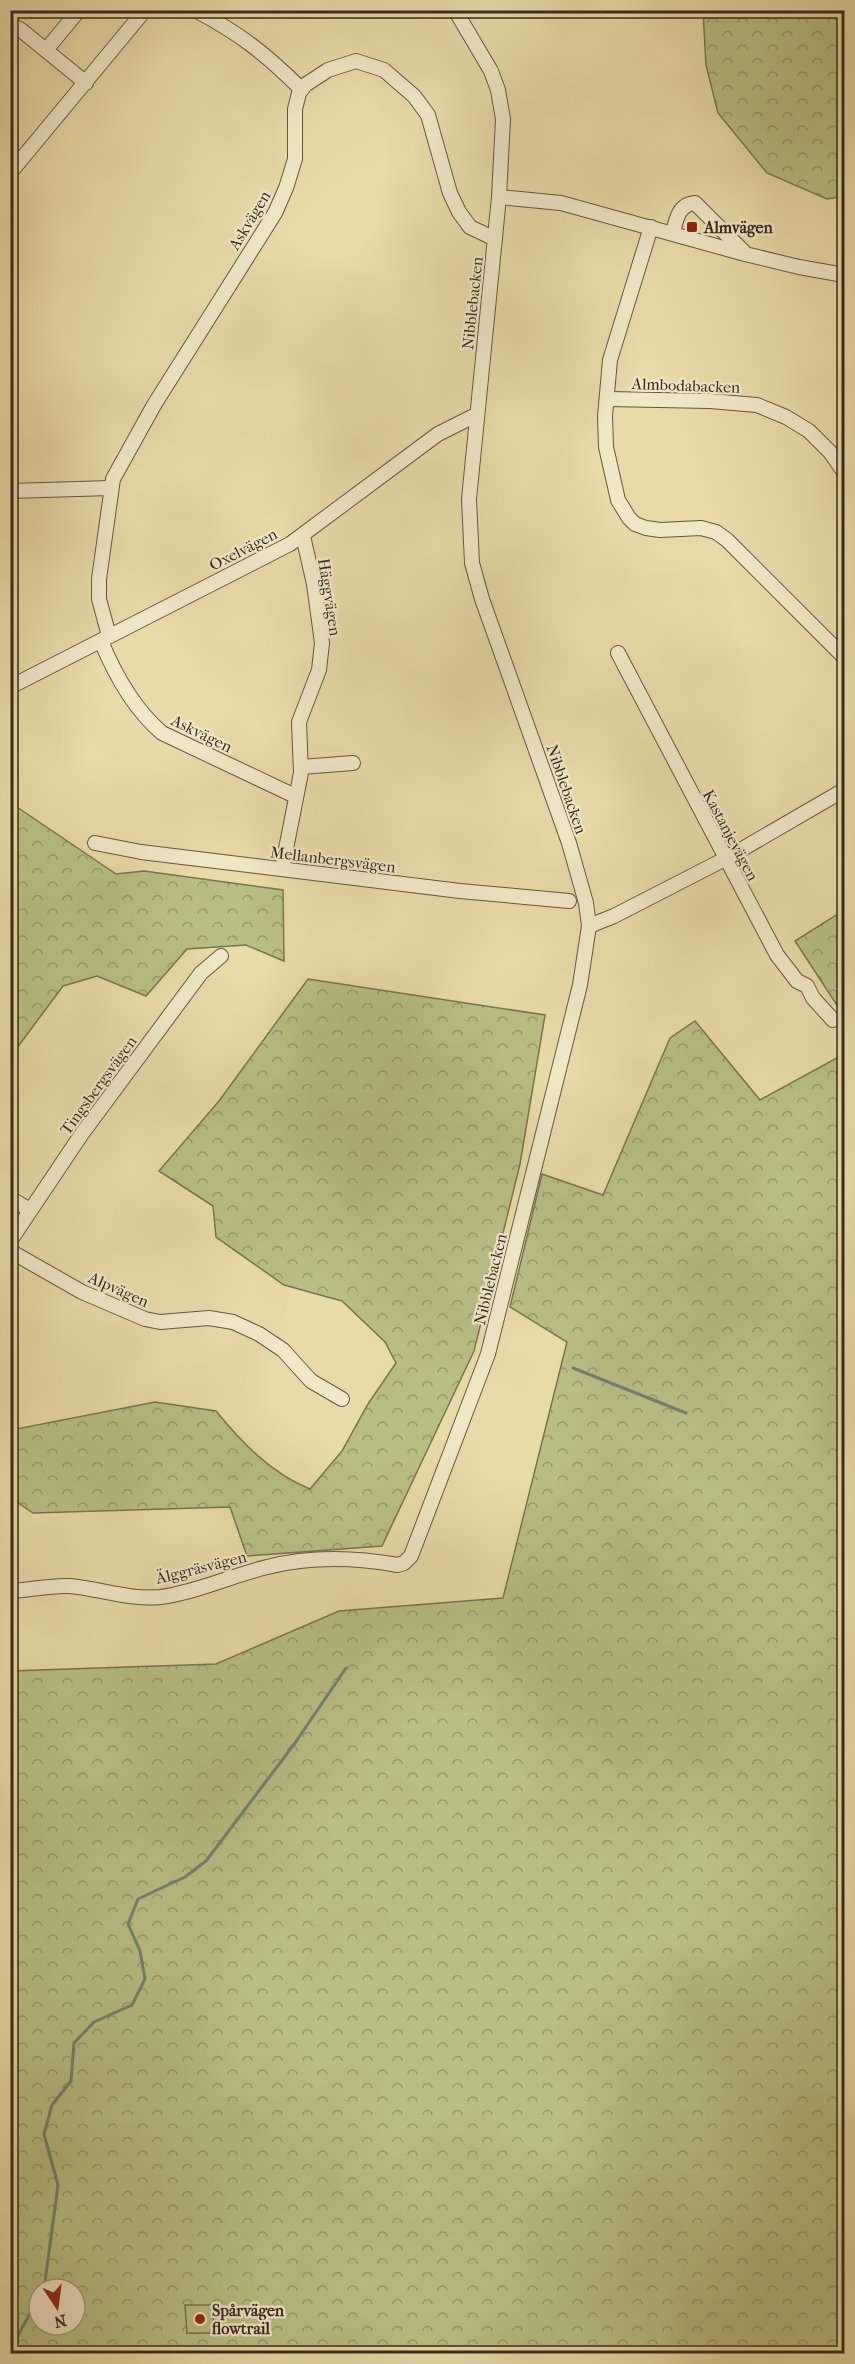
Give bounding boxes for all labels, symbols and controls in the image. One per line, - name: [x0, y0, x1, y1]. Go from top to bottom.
- street label: Askvägen: [224, 187, 275, 254]
- place label: Almvägen: [703, 218, 774, 238]
- marker: Almvägen: [685, 220, 699, 234]
- street label: Nibblebacken: [458, 255, 487, 350]
- street label: Almbodabacken: [630, 374, 741, 397]
- street label: Oxelvägen: [206, 524, 281, 575]
- street label: Häggvägen: [314, 557, 345, 638]
- street label: Askvägen: [167, 710, 236, 757]
- street label: Nibblebacken: [542, 742, 591, 837]
- street label: Kastanjevägen: [699, 787, 763, 885]
- street label: Mellanbergsvägen: [269, 842, 397, 877]
- street label: Tingsbergsvägen: [56, 1032, 141, 1138]
- street label: Nibblebacken: [470, 1231, 511, 1327]
- street label: Alpvägen: [85, 1267, 153, 1311]
- street label: Älggräsvägen: [153, 1547, 249, 1588]
- north arrow: [27, 2277, 87, 2337]
- place label: Spårvägen flowtrail: [212, 2301, 285, 2338]
- text: N: [51, 2311, 68, 2332]
- marker: Spårvägen flowtrail: [193, 2312, 207, 2326]

